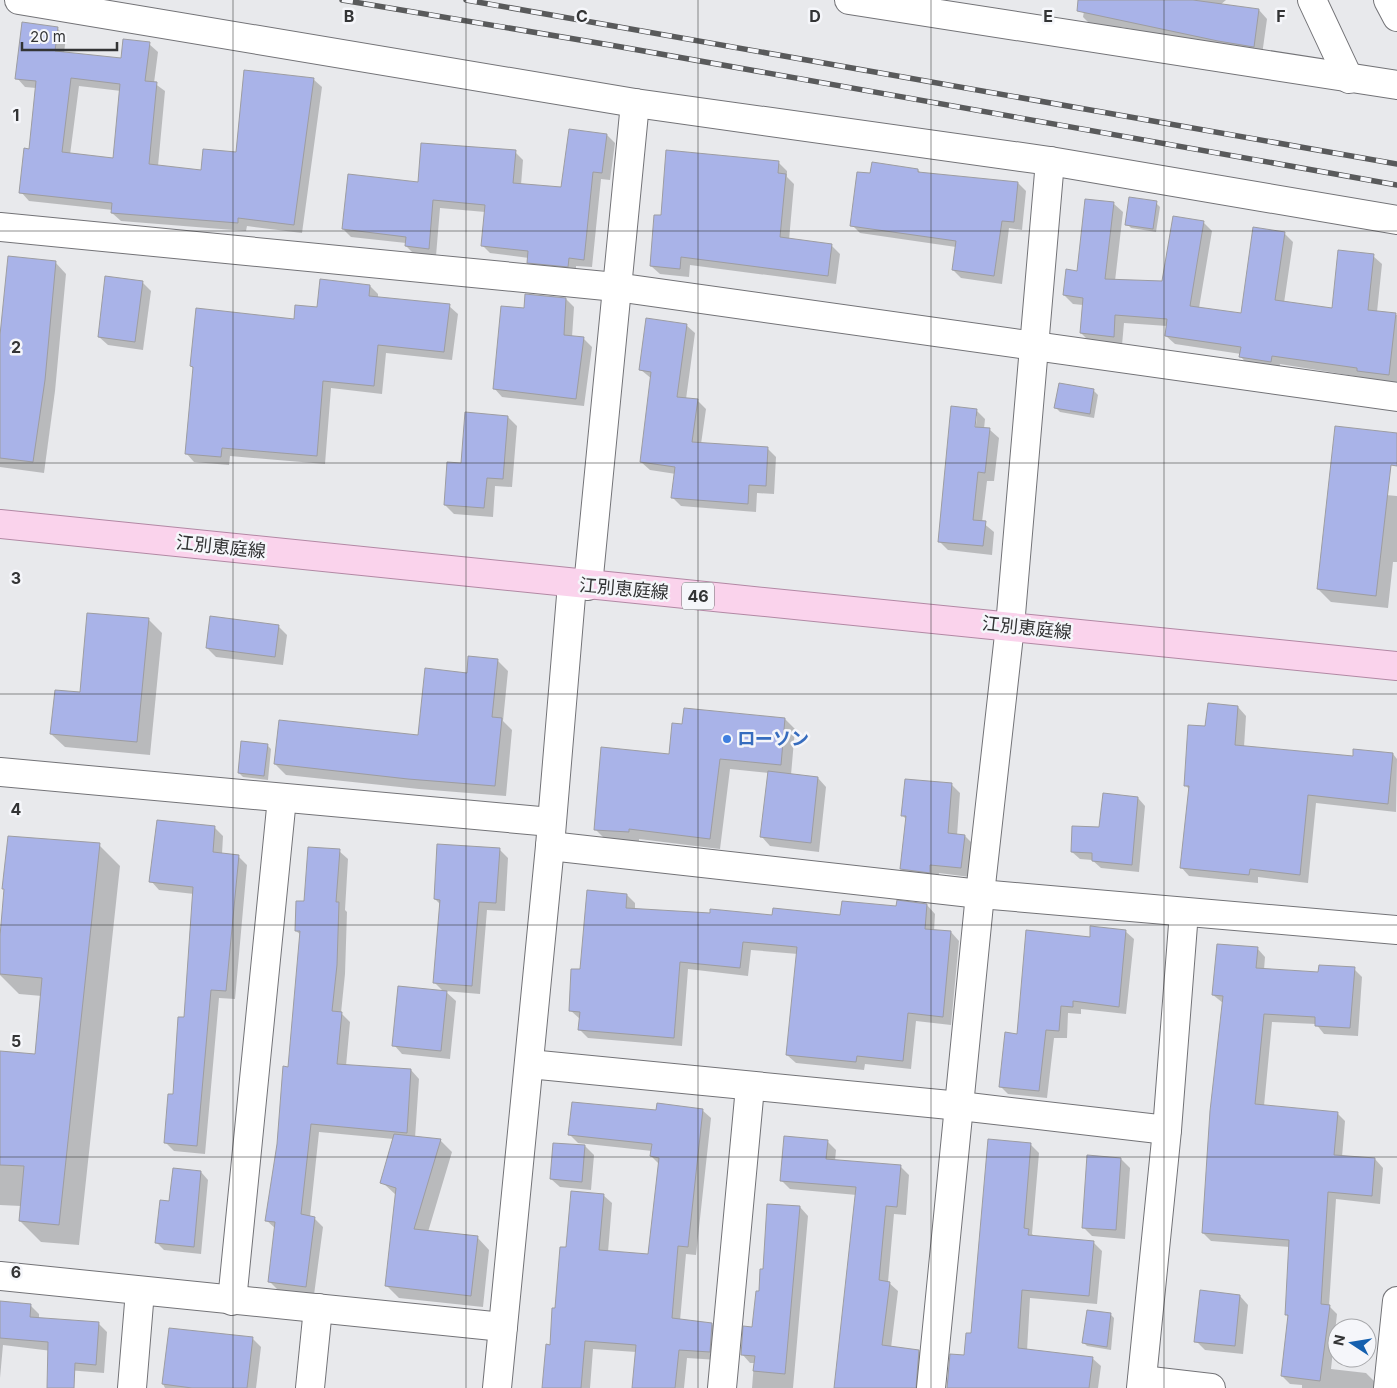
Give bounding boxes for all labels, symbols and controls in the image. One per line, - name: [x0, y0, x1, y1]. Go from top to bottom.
- text: B: [344, 6, 354, 26]
- text: C: [576, 6, 588, 26]
- text: D: [809, 6, 821, 26]
- text: E: [1043, 6, 1053, 26]
- text: F: [1276, 6, 1286, 26]
- scale bar: [22, 20, 118, 52]
- text: 20 m: [30, 27, 66, 46]
- text: 1: [13, 105, 19, 125]
- text: 2: [11, 337, 21, 357]
- street label: 江別恵庭線: [175, 531, 267, 562]
- text: 3: [11, 568, 21, 588]
- street label: 江別恵庭線: [578, 574, 670, 603]
- road number: 46: [682, 582, 714, 610]
- street label: 江別恵庭線: [981, 612, 1073, 643]
- place label: ローソン: [737, 728, 809, 749]
- marker: ローソン: [721, 733, 733, 745]
- text: 4: [11, 799, 22, 819]
- text: 5: [11, 1031, 21, 1051]
- text: 6: [11, 1262, 21, 1282]
- north arrow: [1327, 1318, 1377, 1368]
- text: N: [1329, 1333, 1348, 1347]

